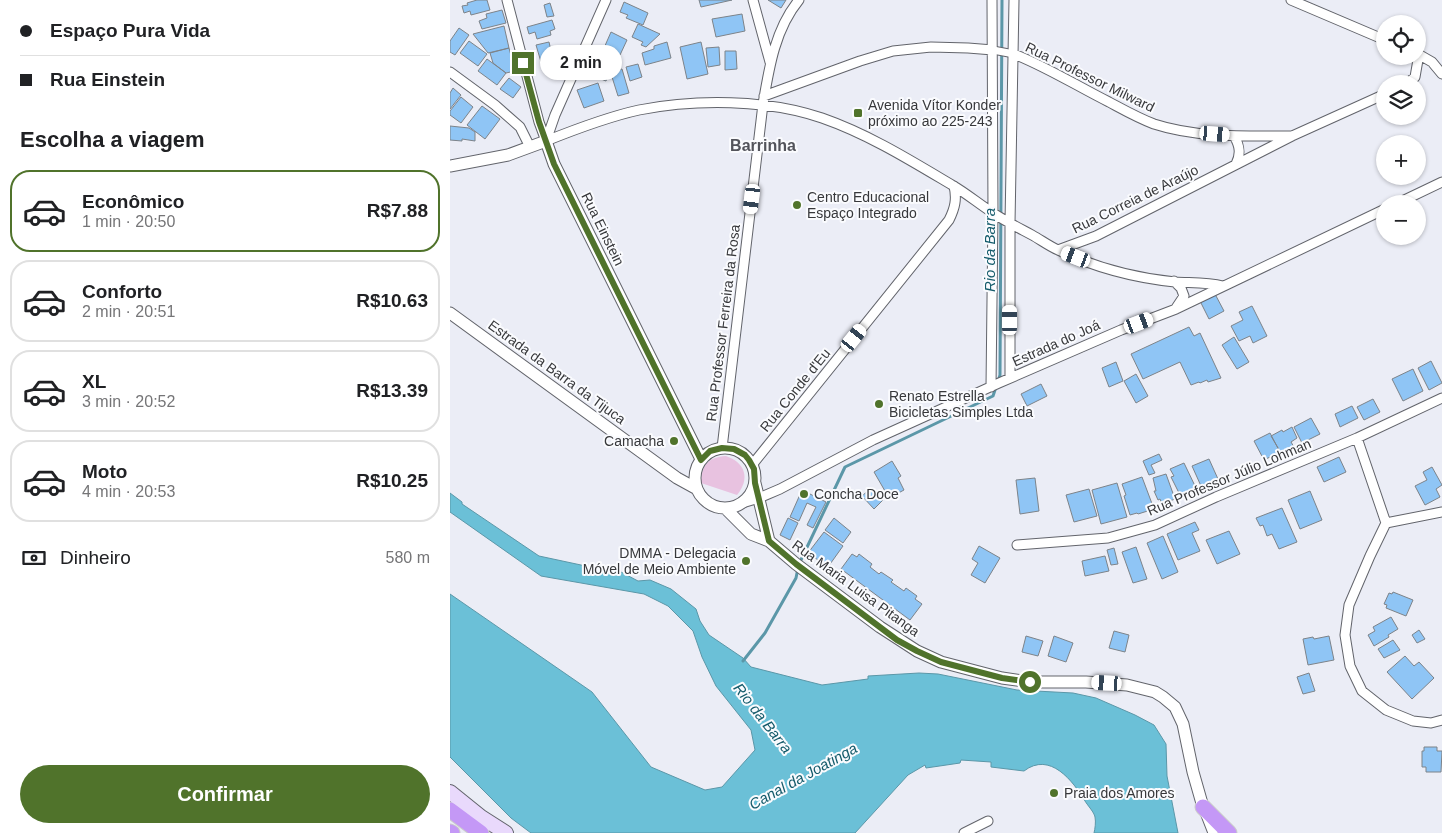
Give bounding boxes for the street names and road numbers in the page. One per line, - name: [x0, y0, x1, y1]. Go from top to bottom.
- street label: Rua Professor Milward: [1023, 39, 1157, 115]
- street label: Rua Correia de Araújo: [1069, 161, 1201, 237]
- street label: Rua Einstein: [578, 190, 628, 268]
- street label: Rua Professor Ferreira da Rosa: [703, 223, 743, 422]
- street label: Estrada do Joá: [1010, 316, 1102, 369]
- street label: Estrada da Barra da Tijuca: [485, 317, 629, 427]
- street label: Rua Conde d'Eu: [757, 345, 833, 435]
- street label: Rua Professor Júlio Lohman: [1145, 435, 1313, 519]
- street label: Rua Maria Luisa Pitanga: [789, 536, 923, 640]

